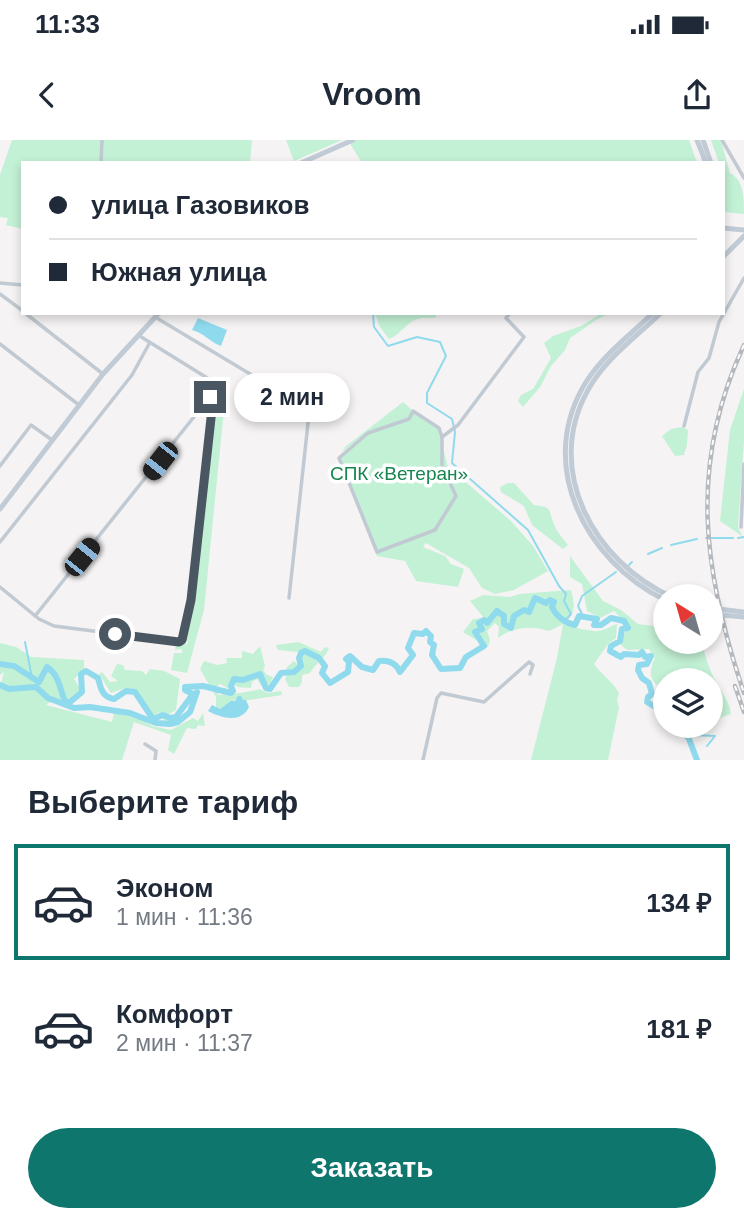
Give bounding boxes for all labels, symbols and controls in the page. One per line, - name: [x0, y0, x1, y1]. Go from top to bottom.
- text: 11:33: [35, 9, 100, 39]
- icon: back: [28, 76, 66, 114]
- text: Vroom: [322, 76, 422, 112]
- icon: share: [678, 76, 716, 114]
- text: улица Газовиков: [91, 190, 309, 220]
- text: Южная улица: [91, 257, 267, 287]
- callout: 2 мин: [234, 372, 350, 422]
- route end: [194, 381, 226, 413]
- text: 2 мин: [260, 384, 324, 410]
- car: [139, 438, 182, 484]
- park label: СПК «Ветеран»: [330, 463, 468, 484]
- car: [61, 534, 104, 580]
- north arrow: [653, 584, 723, 654]
- map controls: [653, 584, 723, 738]
- route start: [99, 618, 131, 650]
- button: layers: [653, 668, 723, 738]
- text: Выберите тариф: [28, 784, 298, 820]
- icon: car: [32, 871, 95, 934]
- text: Эконом: [116, 873, 214, 903]
- text: 134 ₽: [646, 888, 712, 918]
- text: 1 мин · 11:36: [116, 904, 253, 930]
- icon: car: [32, 997, 95, 1060]
- text: Комфорт: [116, 999, 233, 1029]
- text: 181 ₽: [646, 1014, 712, 1044]
- text: 2 мин · 11:37: [116, 1030, 253, 1056]
- button: Заказать: [28, 1128, 716, 1208]

